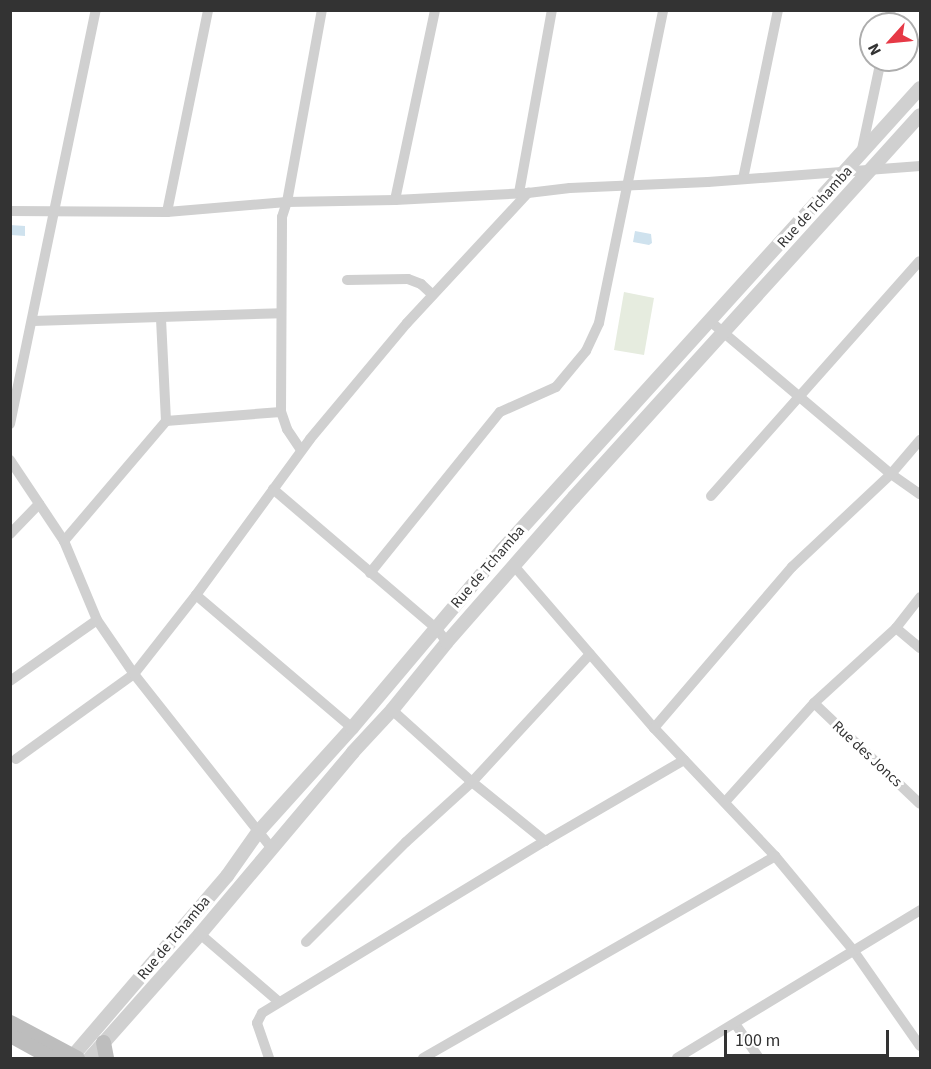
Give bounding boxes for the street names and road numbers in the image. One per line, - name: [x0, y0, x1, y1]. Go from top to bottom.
- street label: Rue de Tchamba: [774, 162, 856, 252]
- street label: Rue de Tchamba: [447, 522, 529, 612]
- street label: Rue des Joncs: [828, 717, 906, 791]
- street label: Rue de Tchamba: [134, 893, 214, 983]

